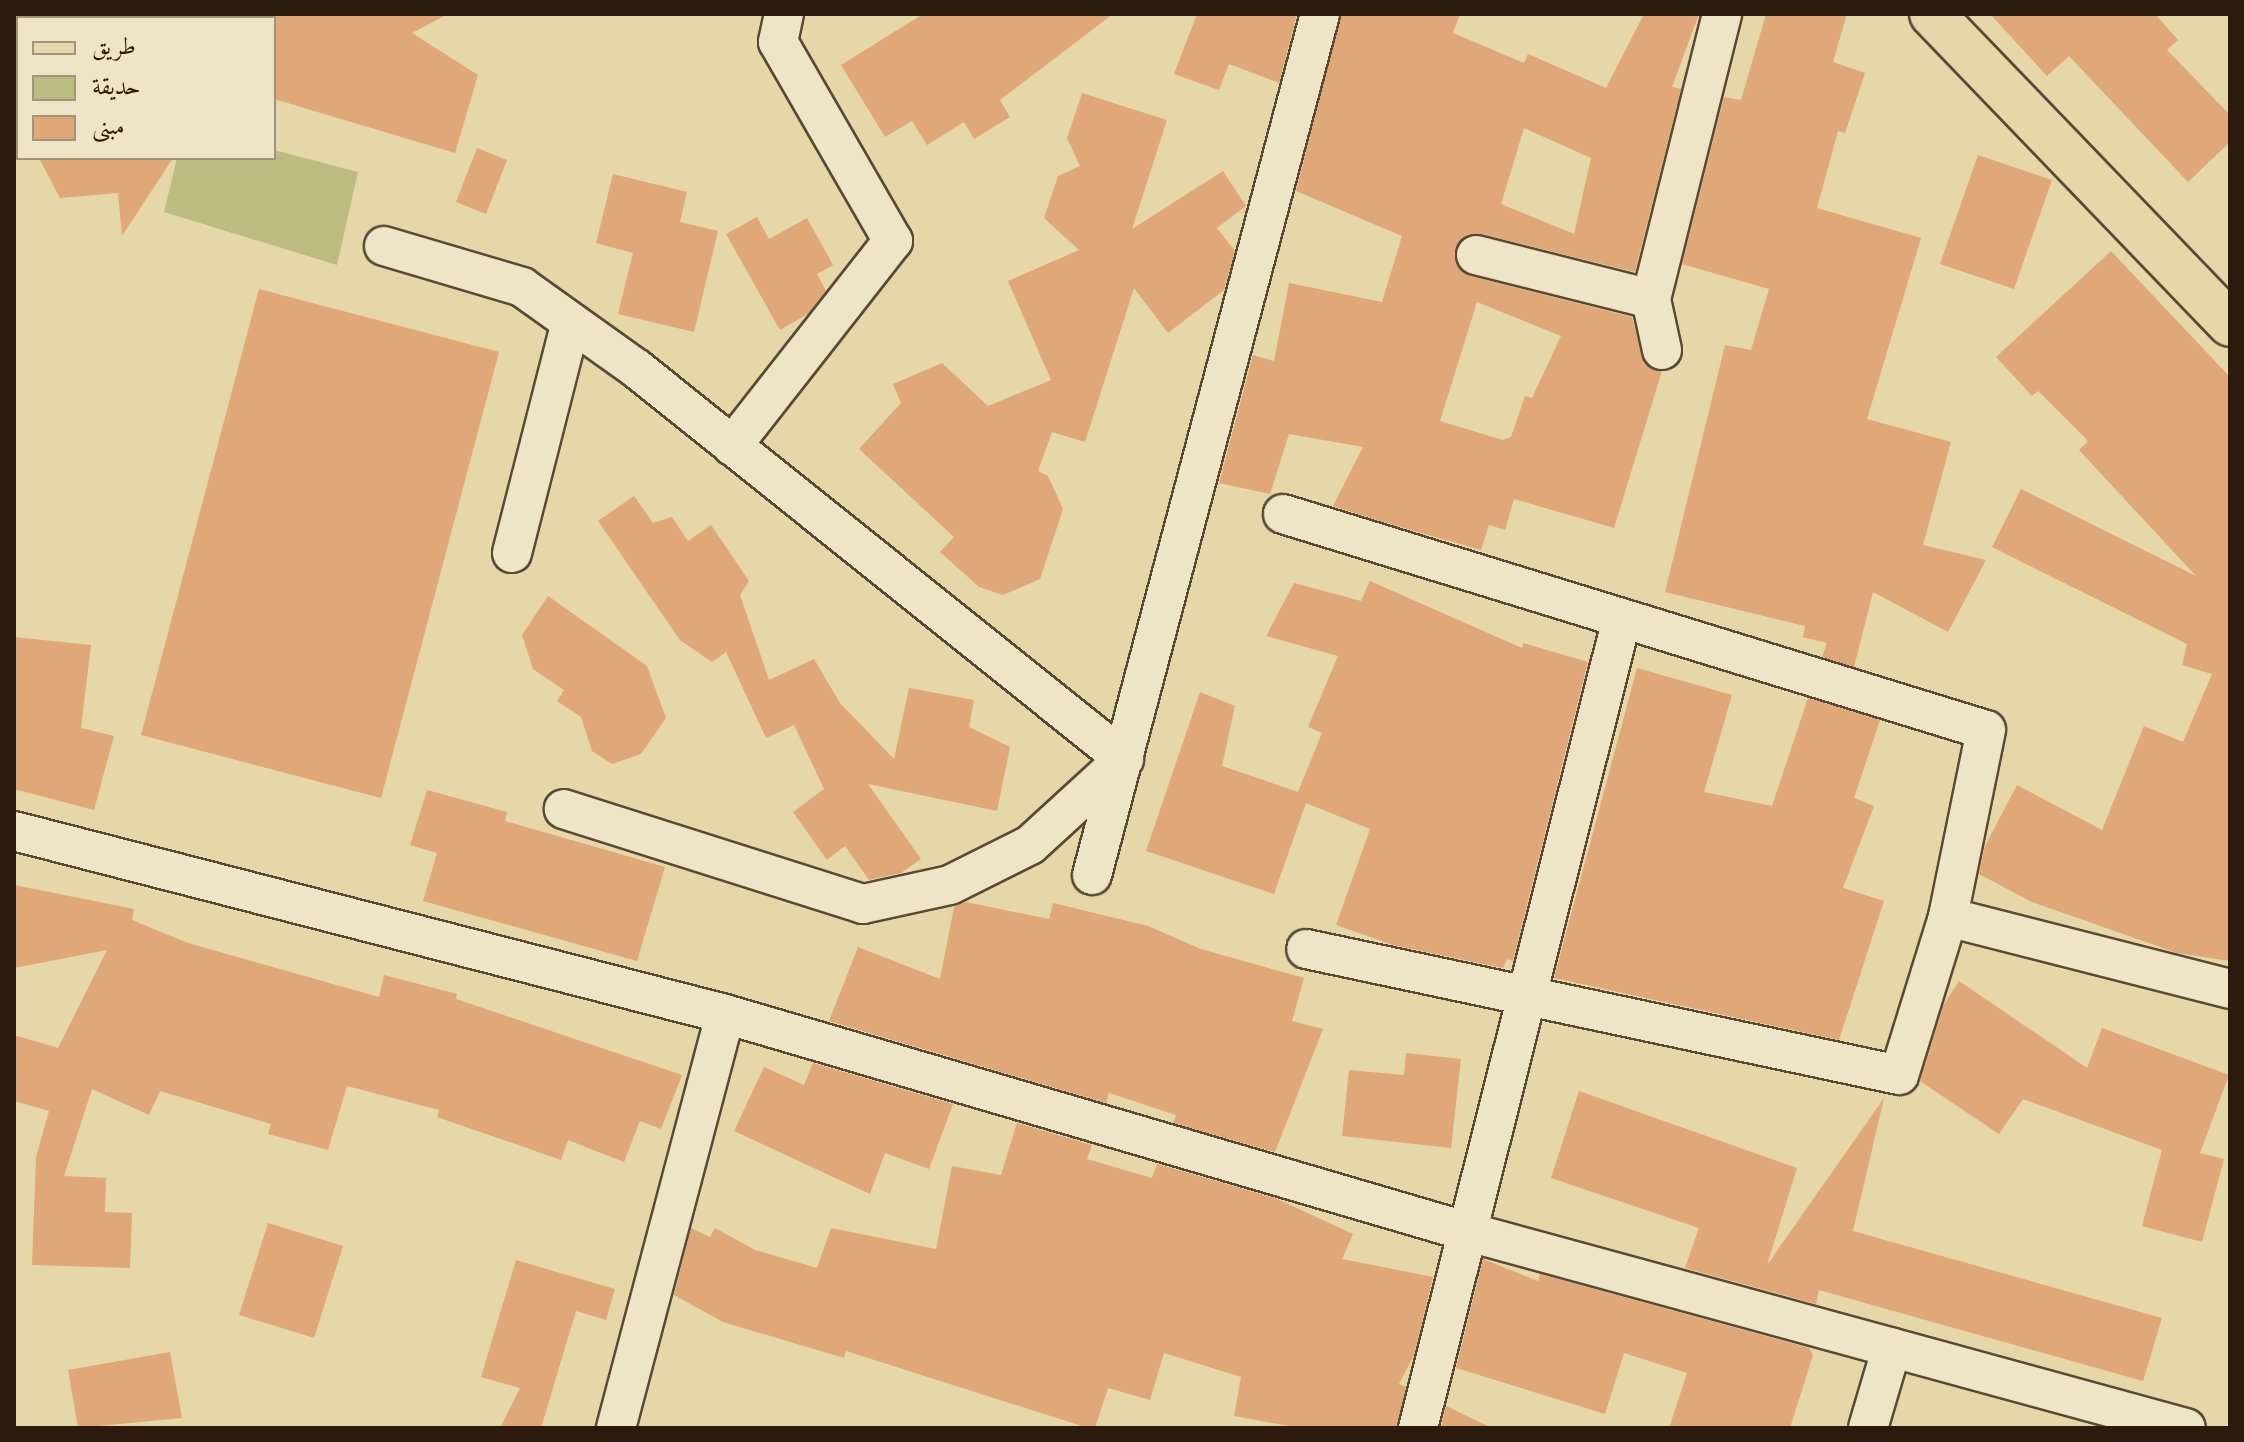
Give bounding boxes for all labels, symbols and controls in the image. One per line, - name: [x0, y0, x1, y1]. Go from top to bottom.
- legend: [16, 16, 276, 160]
- text: طريق: [92, 31, 136, 62]
- text: حديقة: [92, 71, 141, 102]
- text: مبنى: [92, 111, 125, 142]

